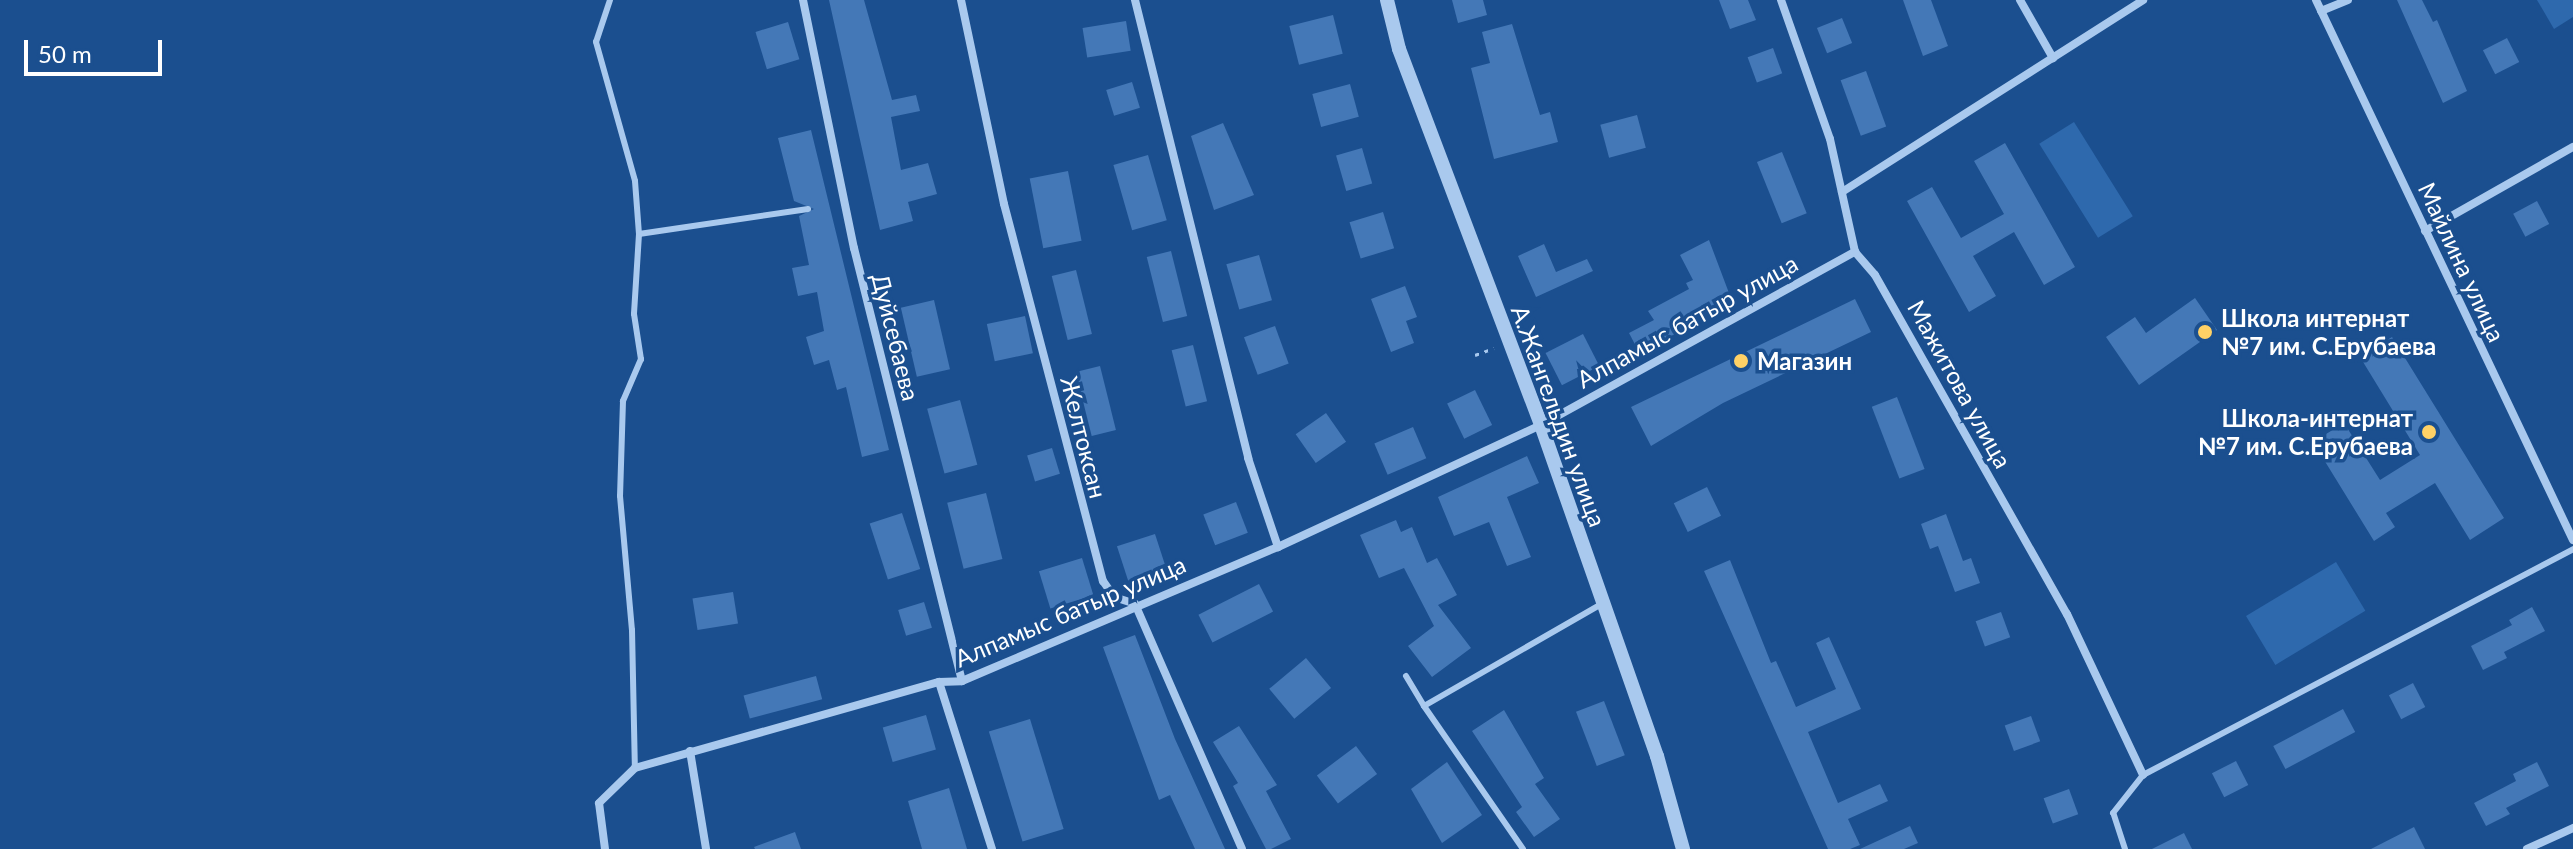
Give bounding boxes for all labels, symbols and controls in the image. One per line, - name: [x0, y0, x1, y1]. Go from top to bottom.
- scale bar: [28, 24, 166, 74]
- text: 50 m: [38, 39, 92, 68]
- street label: Майлина улица: [2412, 178, 2512, 346]
- street label: Алпамыс батыр улица: [1572, 248, 1802, 394]
- street label: Дуйсебаева: [866, 270, 926, 404]
- street label: Мажитова улица: [1902, 295, 2018, 473]
- street label: А.Жангельдин улица: [1506, 301, 1612, 531]
- place label: Школа интернат №7 им. С.Ерубаева: [2221, 304, 2436, 360]
- marker: Школа интернат №7 им. С.Ерубаева: [2196, 323, 2214, 341]
- place label: Магазин: [1757, 347, 1852, 375]
- marker: Магазин: [1732, 352, 1750, 370]
- street label: Желтоксан: [1055, 373, 1113, 501]
- place label: Школа-интернат №7 им. С.Ерубаева: [2198, 404, 2413, 460]
- marker: Школа-интернат №7 им. С.Ерубаева: [2420, 423, 2438, 441]
- street label: Алпамыс батыр улица: [950, 549, 1190, 673]

